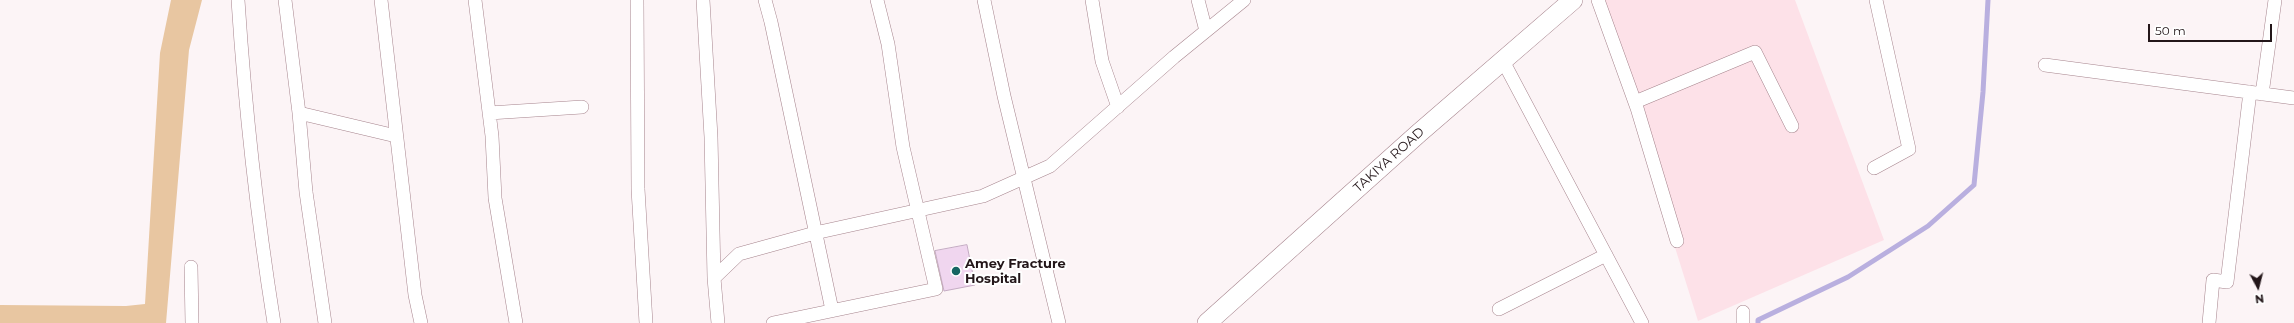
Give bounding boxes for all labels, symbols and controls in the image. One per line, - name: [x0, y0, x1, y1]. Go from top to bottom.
- scale bar: [2150, 16, 2274, 42]
- text: 50 m: [2155, 23, 2186, 38]
- street label: TAKIYA ROAD: [1350, 124, 1428, 196]
- place label: Amey Fracture Hospital: [965, 256, 1066, 287]
- marker: Amey Fracture Hospital: [950, 265, 962, 277]
- north arrow: [2238, 267, 2278, 307]
- text: N: [2254, 291, 2265, 306]

